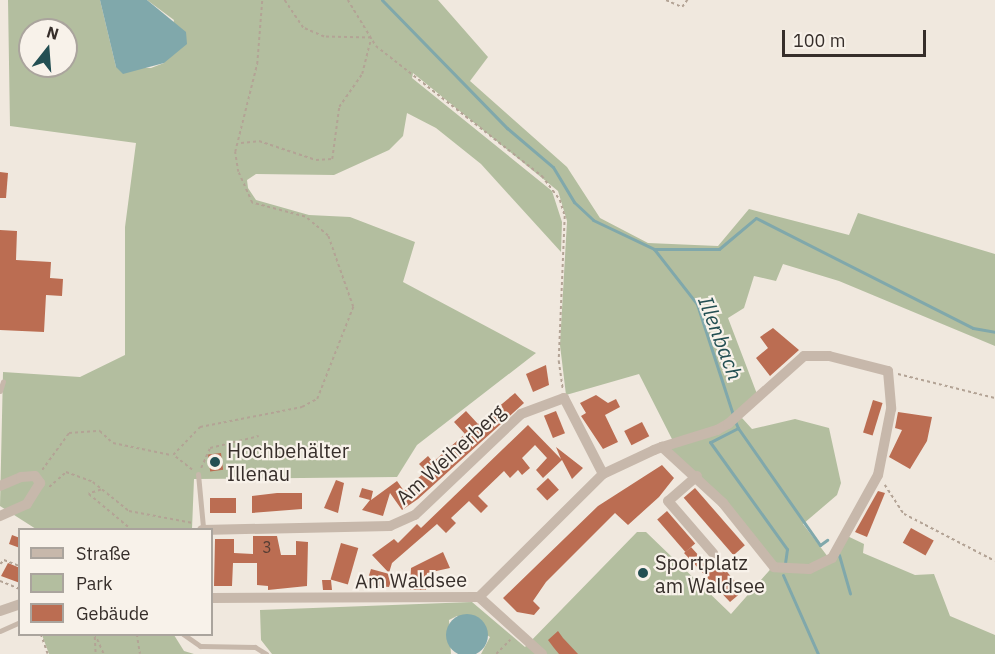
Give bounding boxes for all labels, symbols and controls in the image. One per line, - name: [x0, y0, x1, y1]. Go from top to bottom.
- north arrow: [18, 18, 78, 78]
- scale bar: [785, 18, 929, 56]
- text: N: [44, 21, 61, 44]
- text: 100 m: [793, 29, 845, 52]
- water label: Illenbach: [693, 292, 749, 384]
- street label: Am Weiherberg: [391, 399, 509, 509]
- place label: Hochbehälter Illenau: [227, 438, 349, 485]
- marker: Hochbehälter Illenau: [208, 455, 222, 469]
- legend: [18, 528, 213, 636]
- house number: 3: [262, 537, 272, 557]
- text: Straße: [76, 542, 130, 565]
- place label: Sportplatz am Waldsee: [655, 550, 765, 597]
- marker: Sportplatz am Waldsee: [636, 566, 650, 580]
- street label: Am Waldsee: [355, 567, 467, 593]
- text: Park: [76, 572, 112, 595]
- text: Gebäude: [76, 602, 149, 625]

